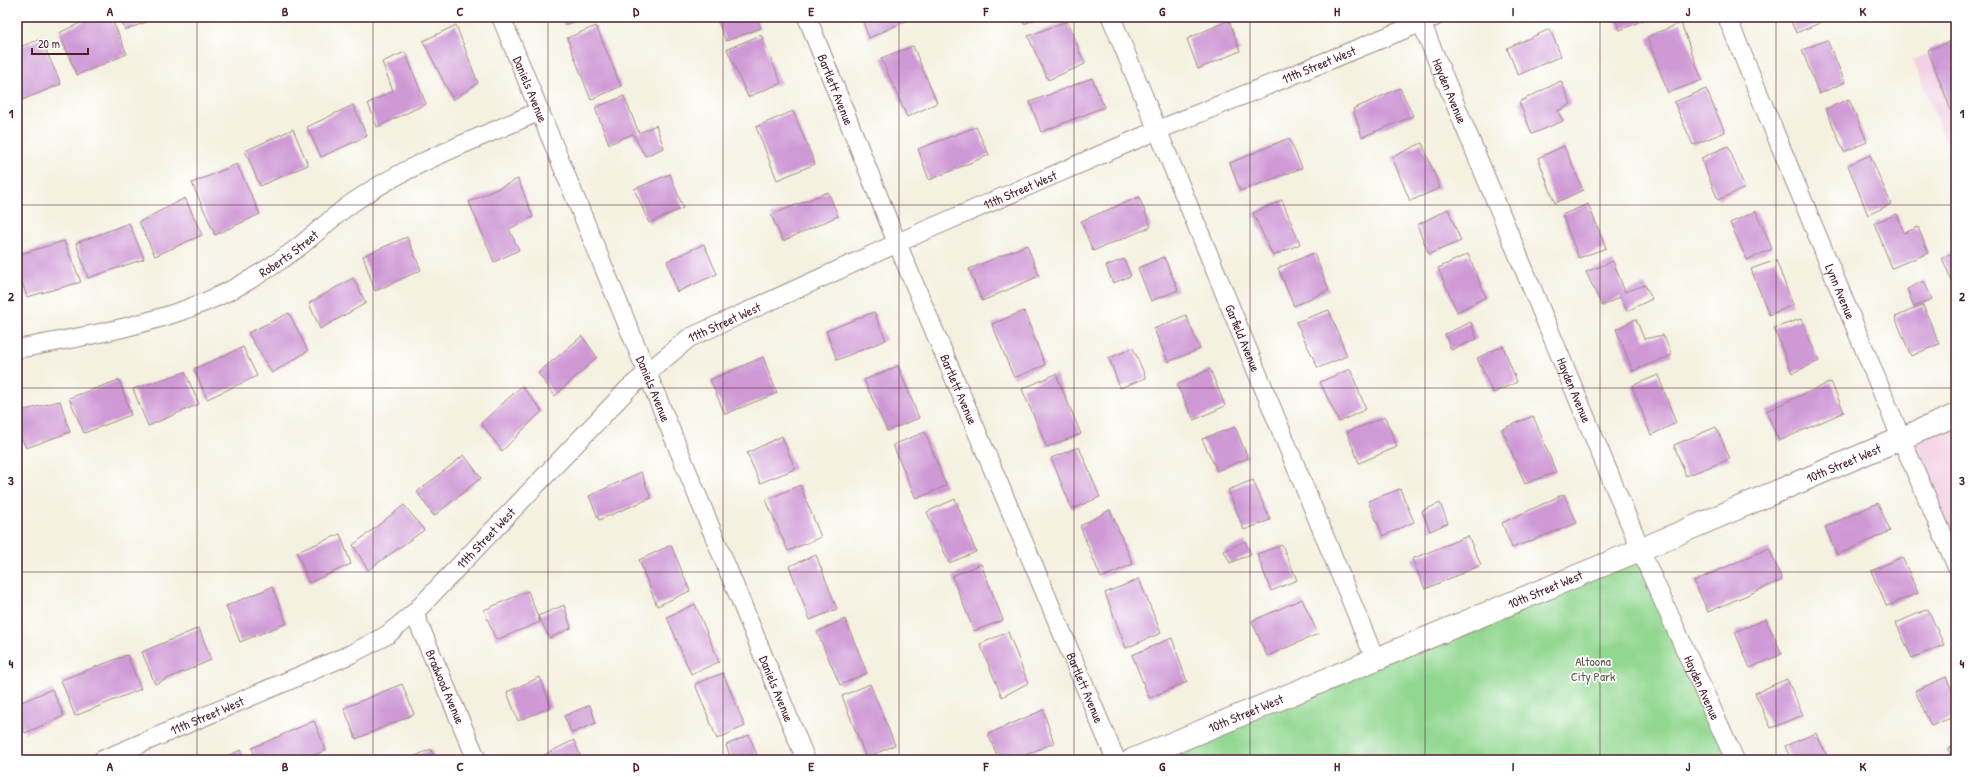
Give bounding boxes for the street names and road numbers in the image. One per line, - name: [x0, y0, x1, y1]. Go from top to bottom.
- street label: 11th Street West: [1279, 41, 1359, 88]
- street label: Bartlett Avenue: [814, 51, 858, 128]
- street label: Daniels Avenue: [509, 53, 552, 125]
- street label: Hayden Avenue: [1428, 56, 1471, 126]
- street label: 11th Street West: [980, 166, 1060, 213]
- street label: Roberts Street: [255, 225, 322, 281]
- street label: Lynn Avenue: [1821, 261, 1860, 322]
- street label: 11th Street West: [685, 297, 764, 346]
- street label: Garfield Avenue: [1221, 302, 1265, 374]
- street label: Bartlett Avenue: [936, 351, 982, 427]
- street label: Daniels Avenue: [632, 353, 675, 425]
- street label: Hayden Avenue: [1553, 355, 1596, 425]
- street label: 10th Street West: [1803, 439, 1884, 487]
- street label: 11th Street West: [452, 503, 520, 572]
- street label: 10th Street West: [1505, 565, 1586, 613]
- street label: Bradwood Avenue: [422, 646, 469, 727]
- street label: Bartlett Avenue: [1062, 650, 1108, 725]
- street label: Hayden Avenue: [1680, 652, 1725, 723]
- street label: Daniels Avenue: [755, 653, 798, 724]
- street label: 10th Street West: [1205, 689, 1286, 736]
- street label: 11th Street West: [167, 692, 247, 739]

